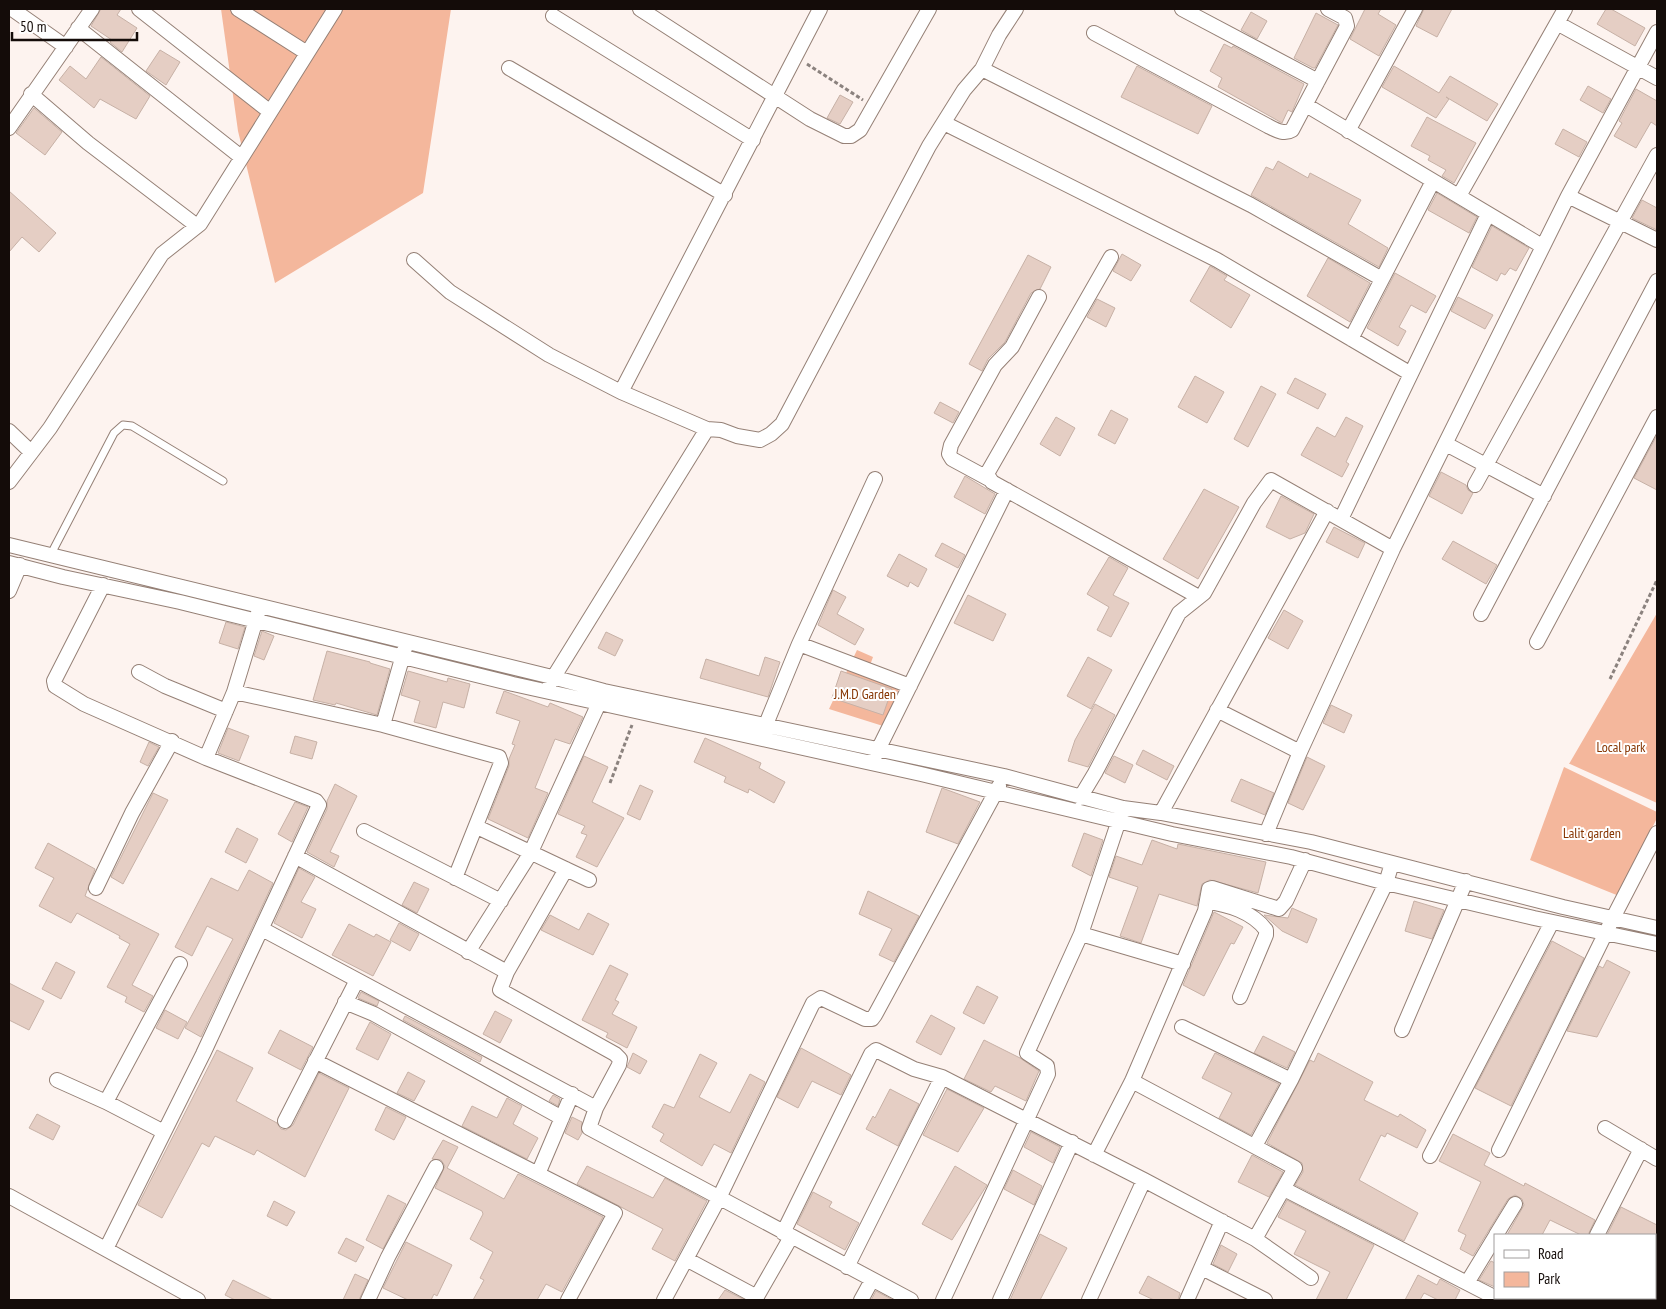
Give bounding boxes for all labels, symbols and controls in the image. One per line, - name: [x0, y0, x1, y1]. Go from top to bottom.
- scale bar: [12, 10, 138, 42]
- text: 50 m: [20, 17, 46, 36]
- park label: J.M.D Garden: [833, 685, 896, 703]
- park label: Local park: [1596, 738, 1646, 756]
- park label: Lalit garden: [1563, 824, 1621, 842]
- legend: [1494, 1234, 1656, 1299]
- text: Road: [1538, 1244, 1564, 1263]
- text: Park: [1538, 1269, 1560, 1288]

